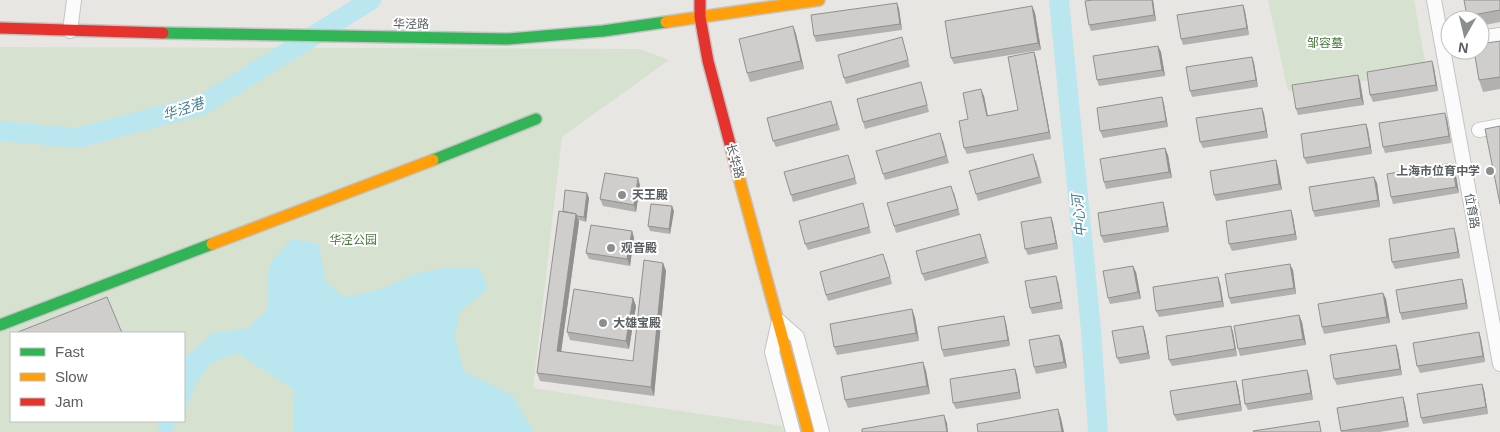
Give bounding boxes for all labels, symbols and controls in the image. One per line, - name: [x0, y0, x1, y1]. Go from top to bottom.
- north arrow: [1440, 10, 1490, 60]
- street label: 华泾路: [393, 17, 429, 31]
- park label: 邹容墓: [1307, 36, 1343, 50]
- text: N: [1457, 39, 1469, 57]
- water label: 华泾港: [161, 94, 207, 123]
- street label: 长华路: [724, 142, 746, 180]
- place label: 上海市位育中学: [1396, 164, 1480, 178]
- marker: 上海市位育中学: [1484, 165, 1496, 177]
- place label: 天王殿: [632, 188, 668, 202]
- marker: 天王殿: [616, 189, 628, 201]
- water label: 中心河: [1069, 191, 1089, 238]
- street label: 位育路: [1462, 192, 1482, 230]
- park label: 华泾公园: [329, 233, 377, 247]
- place label: 观音殿: [621, 241, 657, 255]
- marker: 观音殿: [605, 242, 617, 254]
- place label: 大雄宝殿: [613, 316, 661, 330]
- marker: 大雄宝殿: [597, 317, 609, 329]
- legend: [10, 332, 185, 422]
- text: Fast: [55, 343, 85, 360]
- text: Slow: [55, 368, 88, 385]
- text: Jam: [55, 393, 83, 410]

